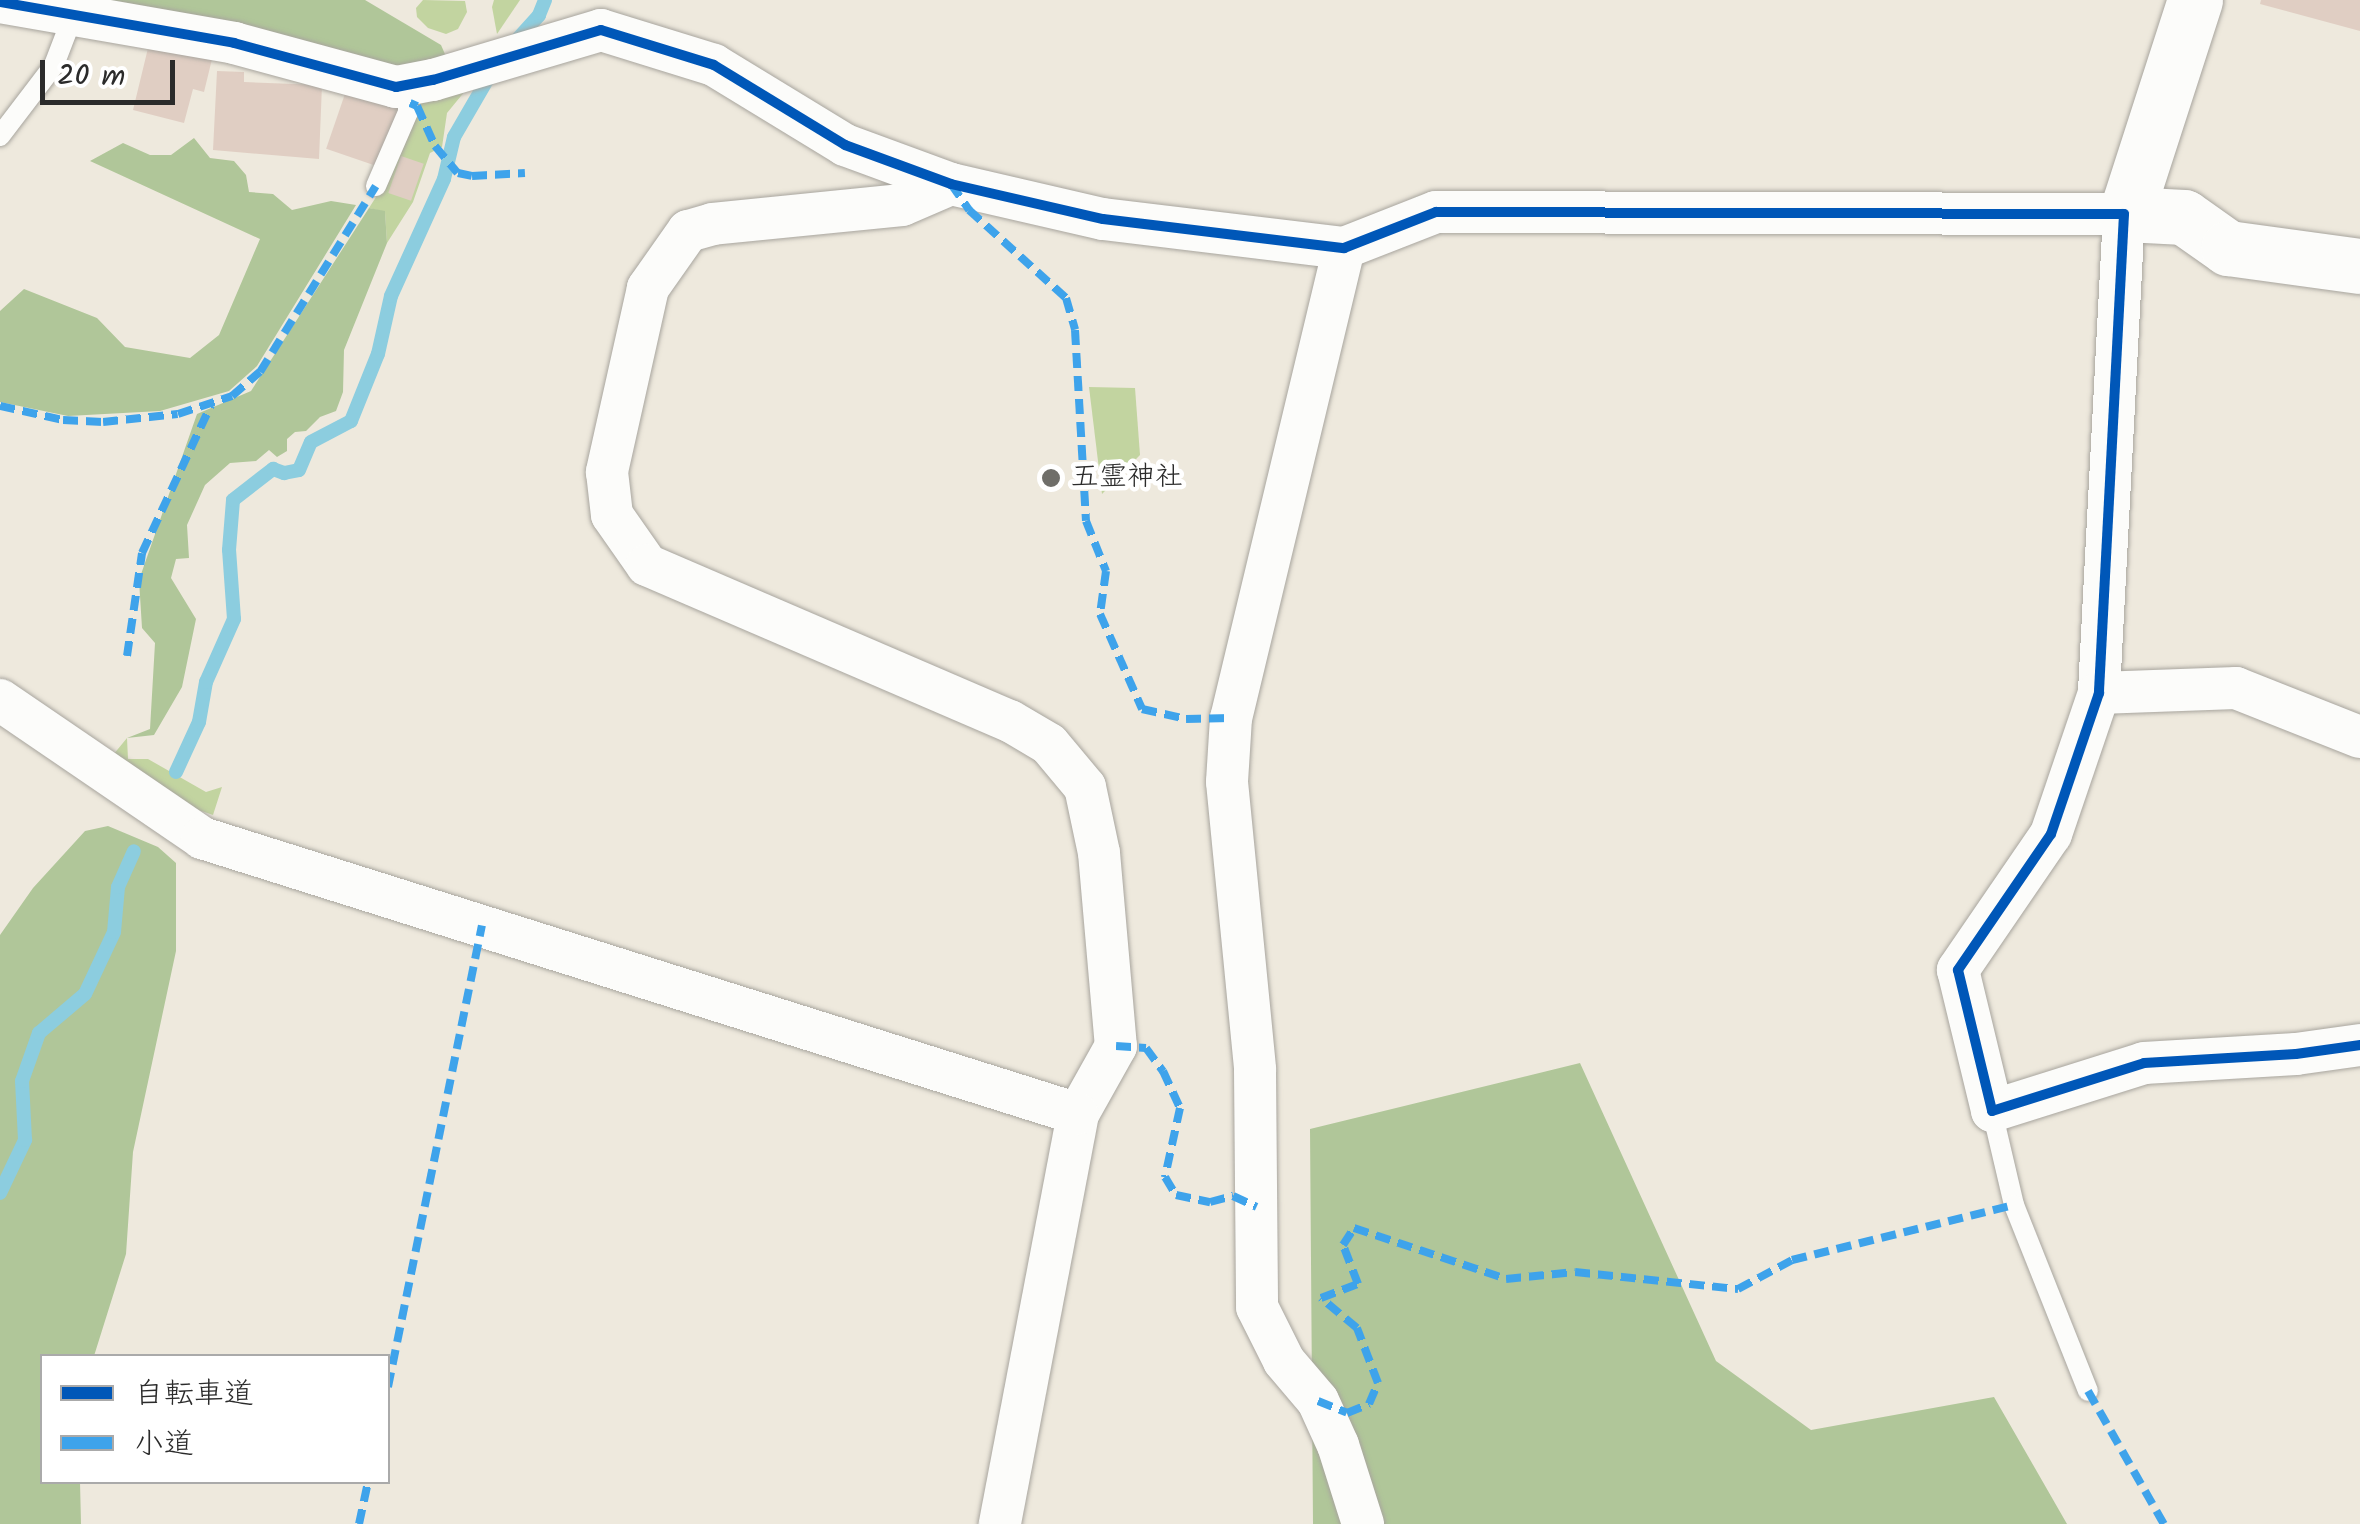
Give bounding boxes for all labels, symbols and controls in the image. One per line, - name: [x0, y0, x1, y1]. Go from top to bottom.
- scale bar: [45, 40, 180, 102]
- text: 20 m: [57, 53, 125, 101]
- place label: 五霊神社: [1071, 461, 1183, 495]
- marker: 五霊神社: [1040, 467, 1062, 489]
- legend: [40, 1354, 390, 1484]
- text: 自転車道: [134, 1371, 254, 1419]
- text: 小道: [134, 1421, 194, 1469]

